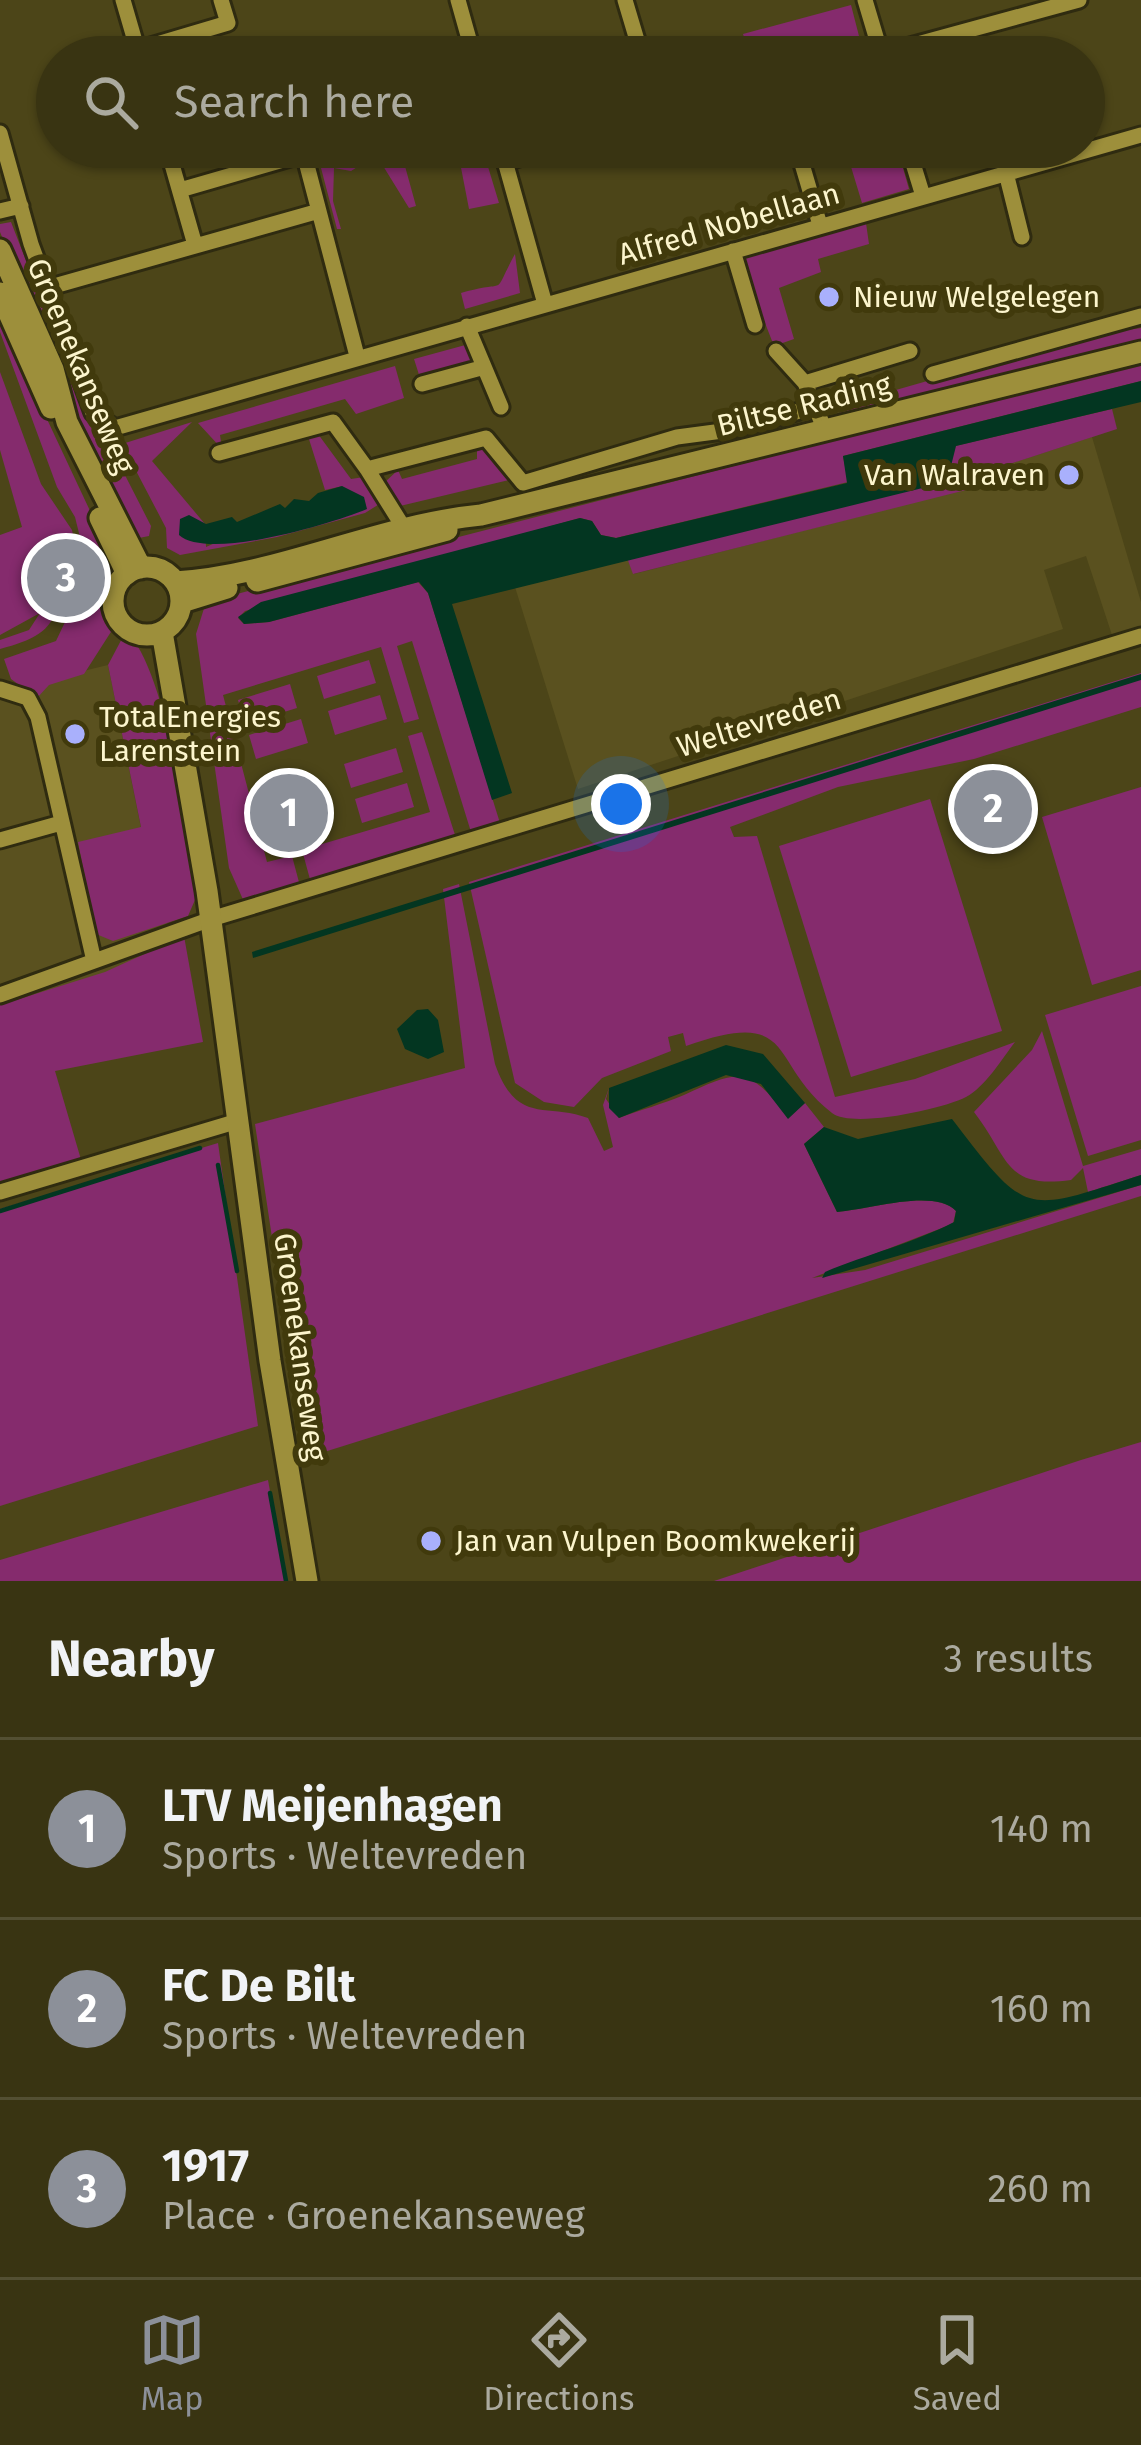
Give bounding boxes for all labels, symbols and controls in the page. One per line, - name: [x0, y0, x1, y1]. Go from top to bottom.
- search box: [36, 36, 1105, 168]
- icon: search: [78, 69, 144, 135]
- text: Search here: [174, 75, 414, 129]
- street label: Alfred Nobellaan: [614, 175, 844, 273]
- street label: Groenekanseweg: [19, 253, 143, 479]
- place label: Nieuw Welgelegen: [853, 279, 1100, 315]
- marker: Nieuw Welgelegen: [816, 284, 842, 310]
- street label: Biltse Rading: [713, 366, 895, 444]
- place label: Van Walraven: [864, 457, 1045, 493]
- marker: Van Walraven: [1056, 462, 1082, 488]
- pin: 3: [27, 533, 105, 623]
- street label: Weltevreden: [673, 681, 845, 765]
- place label: TotalEnergies Larenstein: [99, 699, 281, 769]
- marker: TotalEnergies Larenstein: [62, 721, 88, 747]
- pin: 2: [954, 764, 1032, 854]
- pin: 1: [250, 768, 328, 858]
- your location: [591, 774, 651, 834]
- street label: Groenekanseweg: [266, 1231, 334, 1464]
- place label: Jan van Vulpen Boomkwekerij: [455, 1523, 856, 1559]
- marker: Jan van Vulpen Boomkwekerij: [418, 1528, 444, 1554]
- text: Nearby: [48, 1628, 214, 1690]
- text: 3 results: [943, 1636, 1093, 1682]
- text: LTV Meijenhagen: [162, 1779, 503, 1833]
- text: 1: [78, 1806, 96, 1852]
- text: 140 m: [990, 1806, 1093, 1852]
- text: Sports · Weltevreden: [162, 1833, 527, 1879]
- text: FC De Bilt: [162, 1959, 356, 2013]
- text: 2: [77, 1986, 97, 2032]
- text: 160 m: [990, 1986, 1093, 2032]
- text: Sports · Weltevreden: [162, 2013, 527, 2059]
- text: 1917: [162, 2139, 249, 2193]
- text: 3: [77, 2166, 97, 2212]
- text: 260 m: [987, 2166, 1093, 2212]
- text: Place · Groenekanseweg: [162, 2193, 585, 2239]
- tab: Map: [139, 2307, 205, 2419]
- tab: Directions: [483, 2307, 635, 2419]
- tab: Saved: [913, 2307, 1002, 2419]

